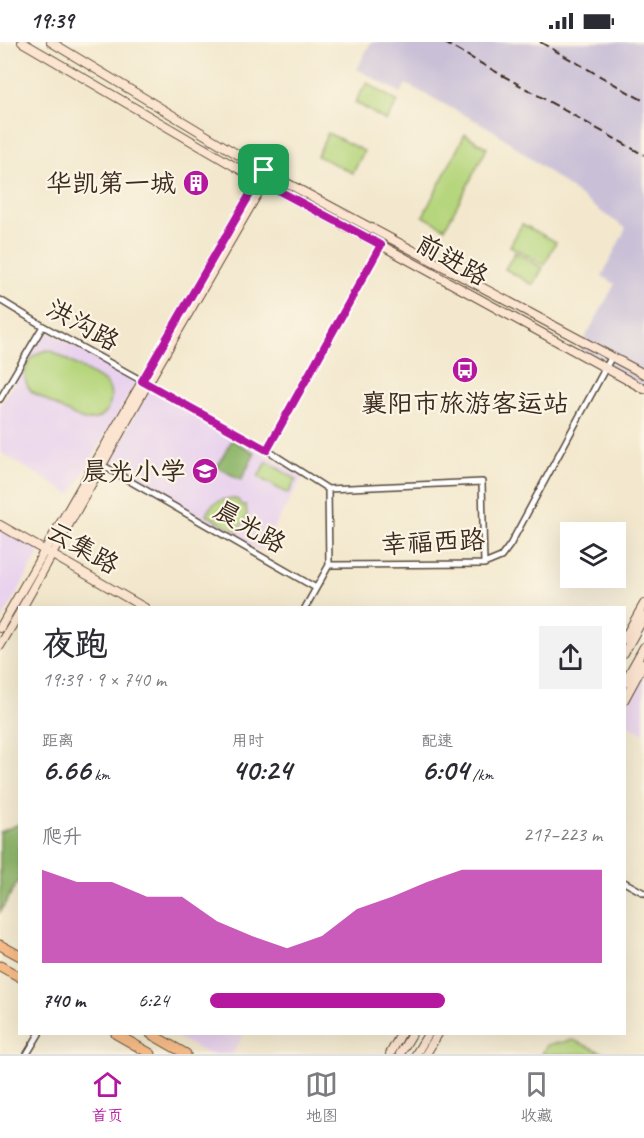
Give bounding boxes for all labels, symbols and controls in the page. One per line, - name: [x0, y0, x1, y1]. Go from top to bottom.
- text: 19:39: [30, 7, 73, 35]
- pin: [238, 144, 289, 195]
- icon: arrive: [247, 153, 280, 186]
- place label: 华凯第一城: [46, 167, 176, 200]
- building icon: 华凯第一城: [181, 168, 211, 198]
- street label: 前进路: [410, 227, 494, 293]
- street label: 洪沟路: [41, 292, 125, 358]
- bus stop icon: 襄阳市旅游客运站: [450, 355, 480, 385]
- place label: 襄阳市旅游客运站: [361, 387, 569, 420]
- place label: 晨光小学: [82, 455, 186, 488]
- school or university icon: 晨光小学: [190, 456, 220, 486]
- street label: 晨光路: [208, 493, 292, 561]
- street label: 云集路: [41, 514, 125, 582]
- map controls: [560, 522, 626, 588]
- button: layers: [560, 522, 626, 588]
- street label: 幸福西路: [380, 523, 486, 561]
- text: 夜跑: [42, 623, 108, 665]
- button: share: [539, 626, 602, 689]
- text: 19:39 · 9 × 740 m: [42, 667, 166, 692]
- text: 距离: [42, 731, 74, 751]
- text: 用时: [232, 731, 264, 751]
- text: 配速: [421, 731, 453, 751]
- text: 6.66: [42, 751, 90, 789]
- text: 40:24: [232, 751, 292, 789]
- text: 6:04: [421, 751, 468, 789]
- text: km: [90, 765, 110, 785]
- text: /km: [468, 765, 493, 785]
- text: 217–223 m: [523, 822, 602, 847]
- text: 爬升: [42, 824, 82, 849]
- text: 740 m: [42, 988, 85, 1013]
- text: 6:24: [138, 988, 169, 1013]
- tab: 首页: [91, 1068, 124, 1126]
- tab: 地图: [305, 1068, 338, 1126]
- tab: 收藏: [520, 1068, 553, 1126]

